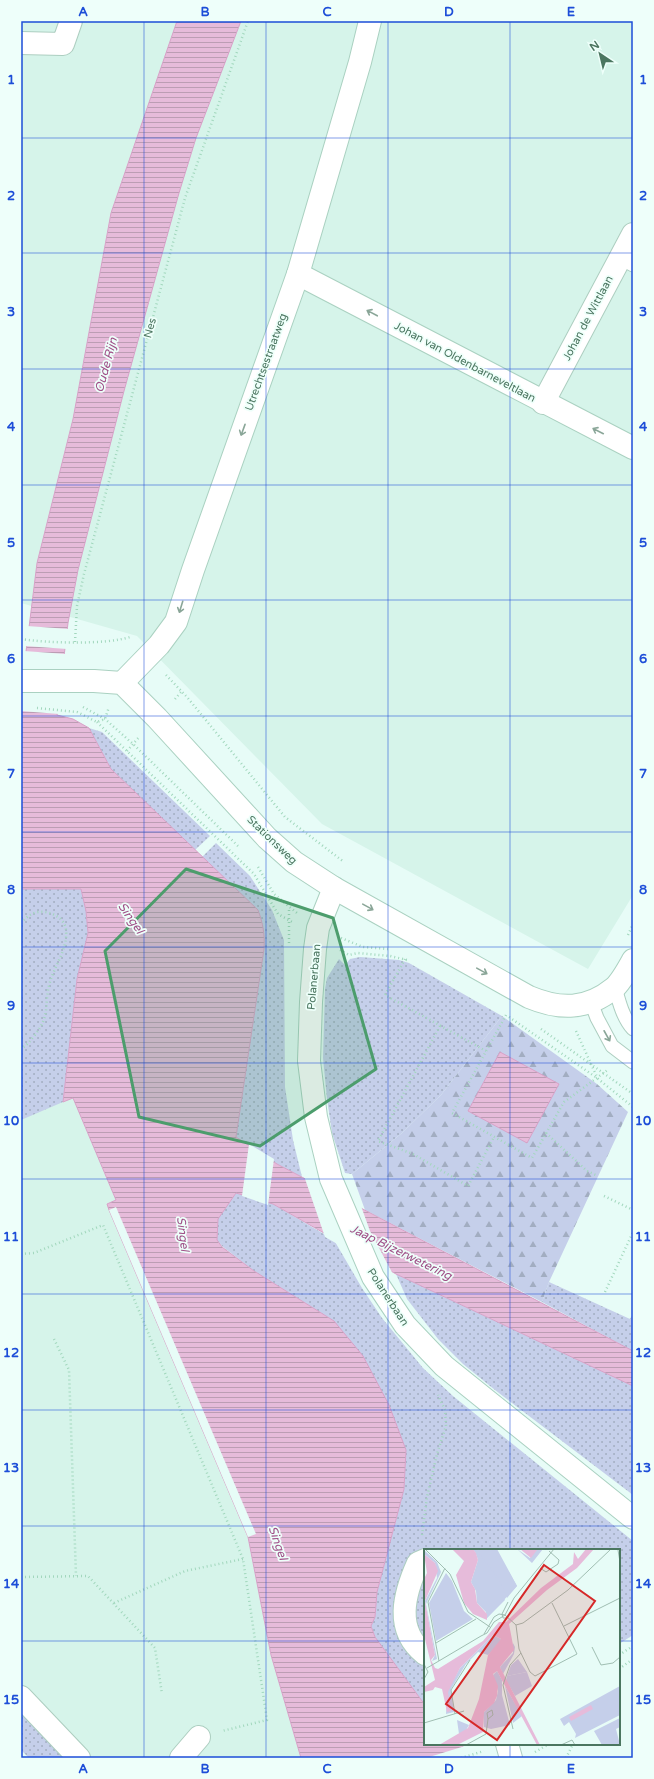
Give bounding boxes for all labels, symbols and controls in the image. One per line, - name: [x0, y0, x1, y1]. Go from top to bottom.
- text: A: [78, 4, 88, 20]
- text: B: [200, 4, 210, 20]
- text: C: [322, 4, 332, 20]
- text: D: [444, 4, 454, 20]
- text: E: [567, 4, 575, 20]
- north arrow: [580, 34, 620, 74]
- text: N: [587, 38, 602, 54]
- text: 1: [7, 72, 15, 88]
- text: 1: [639, 72, 647, 88]
- text: 2: [7, 188, 15, 204]
- text: 2: [639, 188, 647, 204]
- street label: Johan de Wittlaan: [560, 273, 616, 363]
- text: 3: [7, 304, 15, 320]
- text: 3: [639, 304, 647, 320]
- one-way arrow: [366, 309, 378, 316]
- street label: Utrechtsestraatweg: [242, 311, 290, 412]
- street label: Nes: [141, 317, 159, 339]
- street label: Johan van Oldenbarneveltlaan: [392, 319, 538, 405]
- water label: Oude Rijn: [92, 335, 120, 394]
- text: 4: [7, 419, 16, 435]
- text: 4: [639, 419, 648, 435]
- one-way arrow: [238, 423, 246, 435]
- one-way arrow: [592, 426, 604, 434]
- text: 5: [7, 535, 15, 551]
- text: 5: [639, 535, 647, 551]
- one-way arrow: [177, 601, 184, 614]
- text: 6: [7, 651, 15, 667]
- text: 6: [639, 651, 647, 667]
- text: 7: [7, 766, 15, 782]
- text: 7: [639, 766, 647, 782]
- street label: Stationsweg: [244, 813, 300, 867]
- text: 8: [7, 882, 15, 898]
- text: 8: [639, 882, 647, 898]
- water label: Singel: [115, 900, 148, 938]
- one-way arrow: [362, 903, 374, 911]
- street label: Polanerbaan: [305, 944, 323, 1010]
- one-way arrow: [476, 967, 488, 975]
- text: 9: [7, 998, 15, 1014]
- text: 9: [639, 998, 647, 1014]
- one-way arrow: [603, 1030, 611, 1042]
- text: 10: [3, 1113, 19, 1129]
- text: 10: [635, 1113, 651, 1129]
- water label: Singel: [174, 1216, 192, 1254]
- water label: Jaap Bijzerwetering: [348, 1221, 455, 1283]
- text: 11: [3, 1229, 19, 1245]
- text: 11: [635, 1229, 651, 1245]
- street label: Polanerbaan: [365, 1266, 411, 1328]
- text: 12: [3, 1345, 19, 1361]
- text: 12: [635, 1345, 651, 1361]
- text: 13: [3, 1460, 19, 1476]
- text: 13: [635, 1460, 651, 1476]
- water label: Singel: [266, 1524, 291, 1564]
- inset map: [424, 1549, 620, 1745]
- text: 14: [3, 1576, 20, 1592]
- text: 14: [635, 1576, 652, 1592]
- text: 15: [3, 1692, 19, 1708]
- text: 15: [635, 1692, 651, 1708]
- text: A: [78, 1761, 88, 1777]
- text: B: [200, 1761, 210, 1777]
- text: C: [322, 1761, 332, 1777]
- text: D: [444, 1761, 454, 1777]
- text: E: [567, 1761, 575, 1777]

